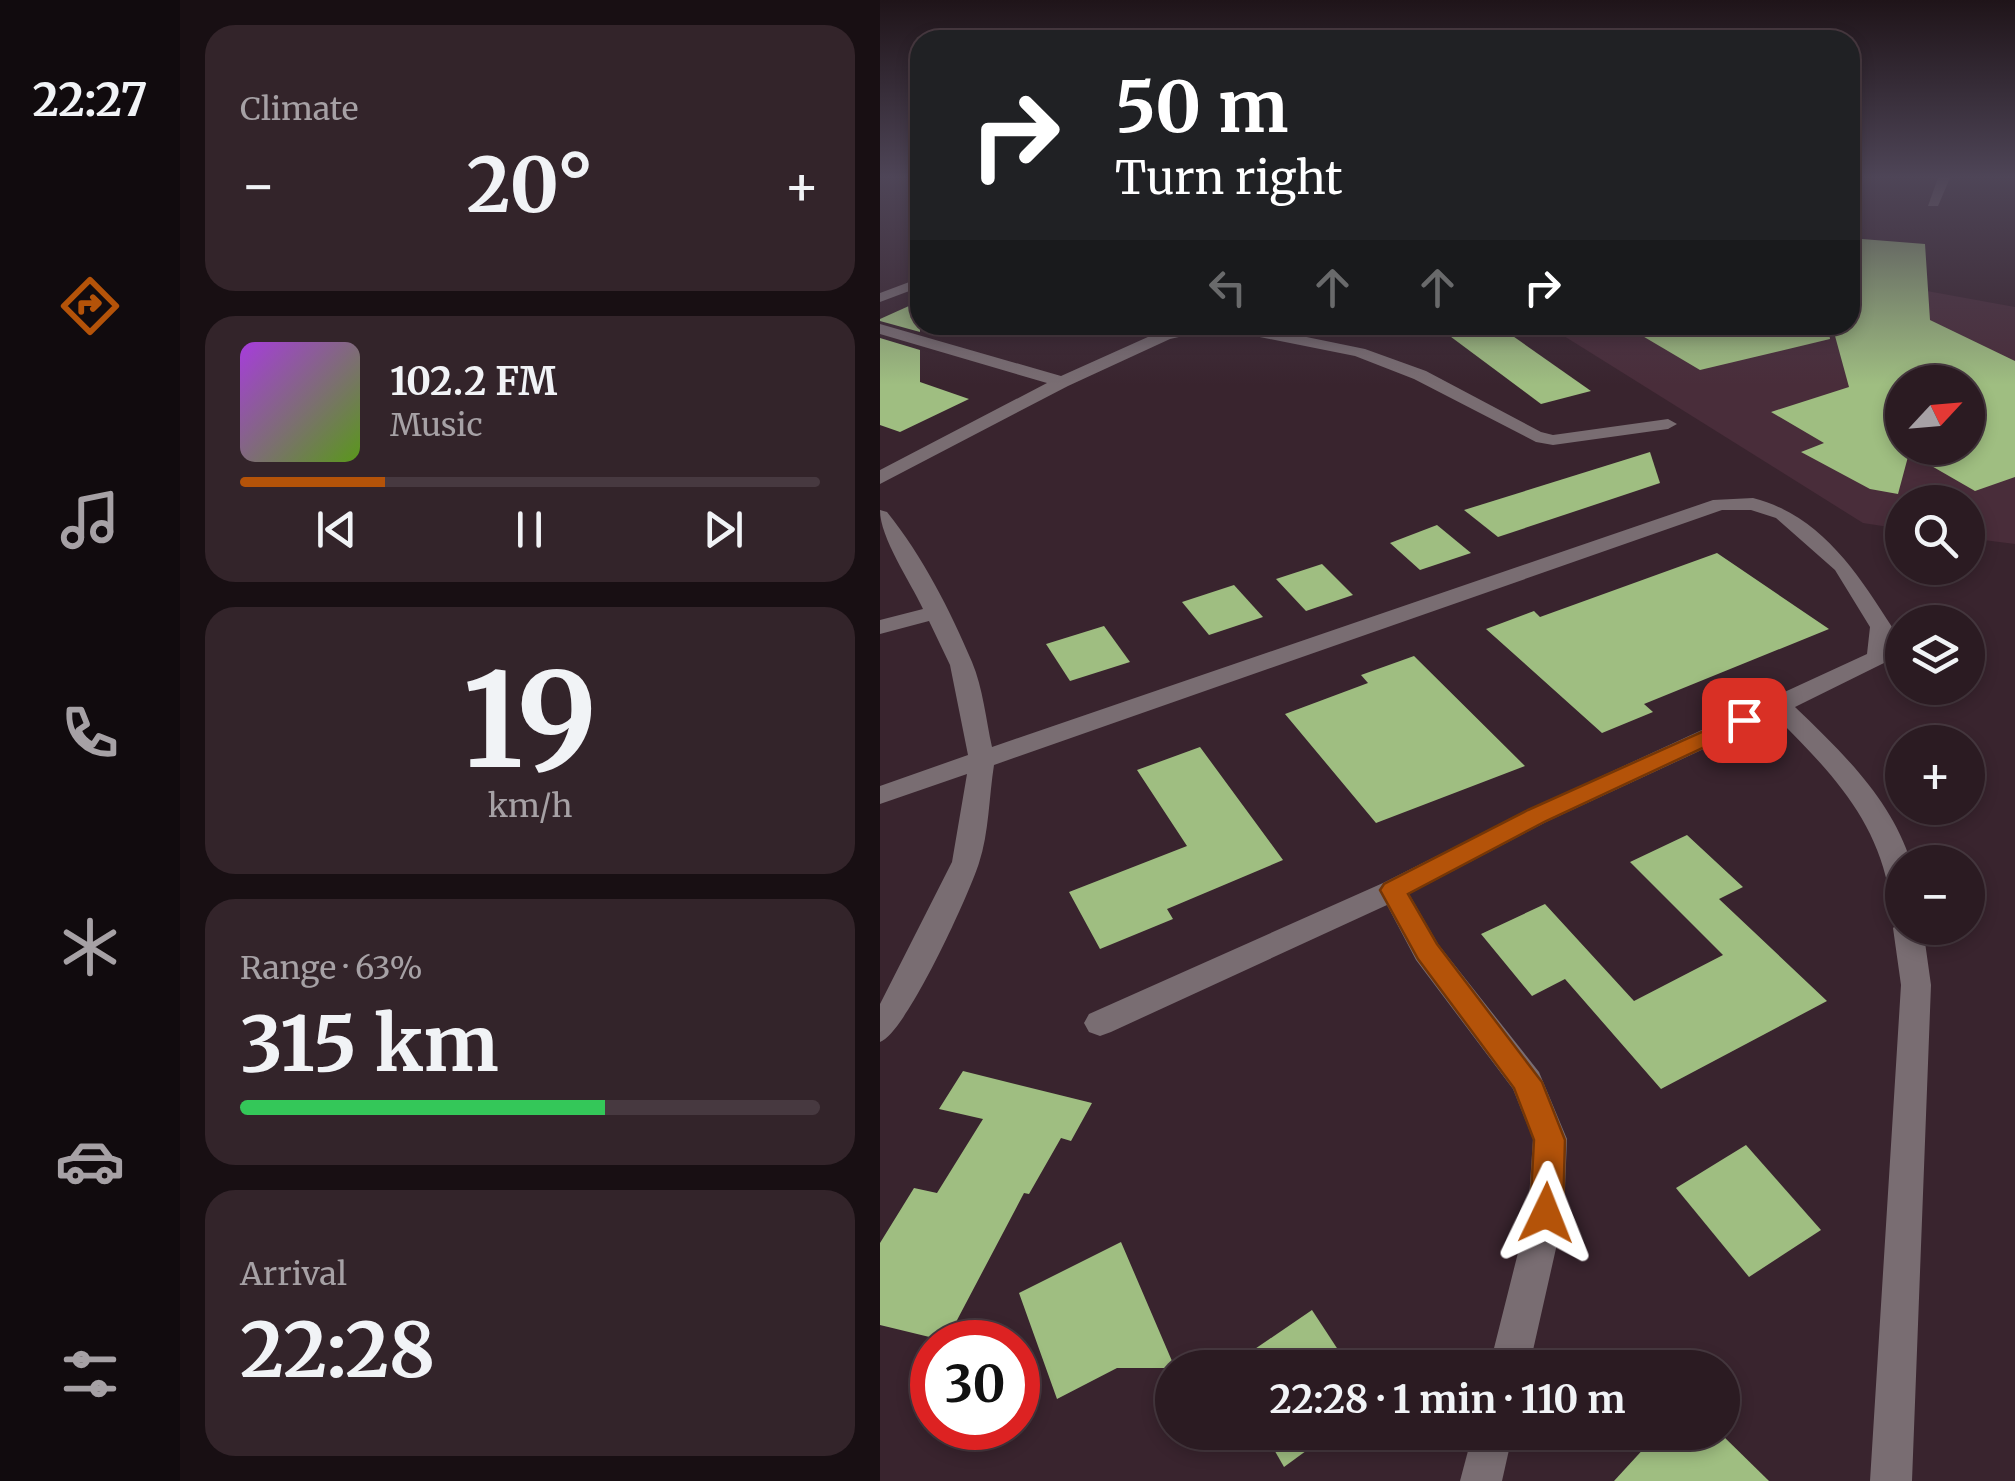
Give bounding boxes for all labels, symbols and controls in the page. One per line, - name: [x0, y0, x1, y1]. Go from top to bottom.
- text: 50 m: [1115, 63, 1288, 151]
- icon: right: [950, 70, 1080, 200]
- text: 22:27: [32, 72, 148, 128]
- text: Climate: [240, 89, 358, 129]
- text: 20°: [466, 138, 594, 232]
- text: Turn right: [1115, 150, 1343, 206]
- text: −: [240, 151, 277, 220]
- text: +: [783, 151, 820, 220]
- icon: left: [1200, 260, 1255, 315]
- icon: ahead: [1305, 260, 1360, 315]
- icon: ahead: [1410, 260, 1465, 315]
- icon: right: [1515, 260, 1570, 315]
- icon: directions: [55, 271, 125, 341]
- text: 102.2 FM: [390, 358, 557, 405]
- north arrow: [1885, 365, 1985, 465]
- map controls: [1885, 365, 1985, 945]
- text: Music: [390, 405, 483, 445]
- icon: music: [55, 485, 125, 555]
- button: search: [1885, 485, 1985, 585]
- icon: previous: [309, 502, 364, 557]
- icon: pause: [502, 502, 557, 557]
- icon: next: [696, 502, 751, 557]
- button: layers: [1885, 605, 1985, 705]
- text: 19: [463, 639, 597, 802]
- pin: [1702, 678, 1787, 763]
- icon: arrive: [1717, 693, 1772, 748]
- icon: phone: [55, 698, 125, 768]
- button: +: [1885, 725, 1985, 825]
- text: km/h: [488, 786, 572, 826]
- button: −: [1885, 845, 1985, 945]
- icon: climate: [55, 912, 125, 982]
- text: Range · 63%: [240, 948, 423, 988]
- text: 315 km: [240, 997, 499, 1091]
- icon: car: [55, 1126, 125, 1196]
- position arrow: [1494, 1161, 1598, 1265]
- text: Arrival: [240, 1254, 347, 1294]
- text: 22:28: [240, 1303, 435, 1397]
- speed limit sign: 30: [910, 1320, 1040, 1450]
- icon: filters: [55, 1339, 125, 1409]
- text: 22:28 · 1 min · 110 m: [1269, 1376, 1626, 1423]

